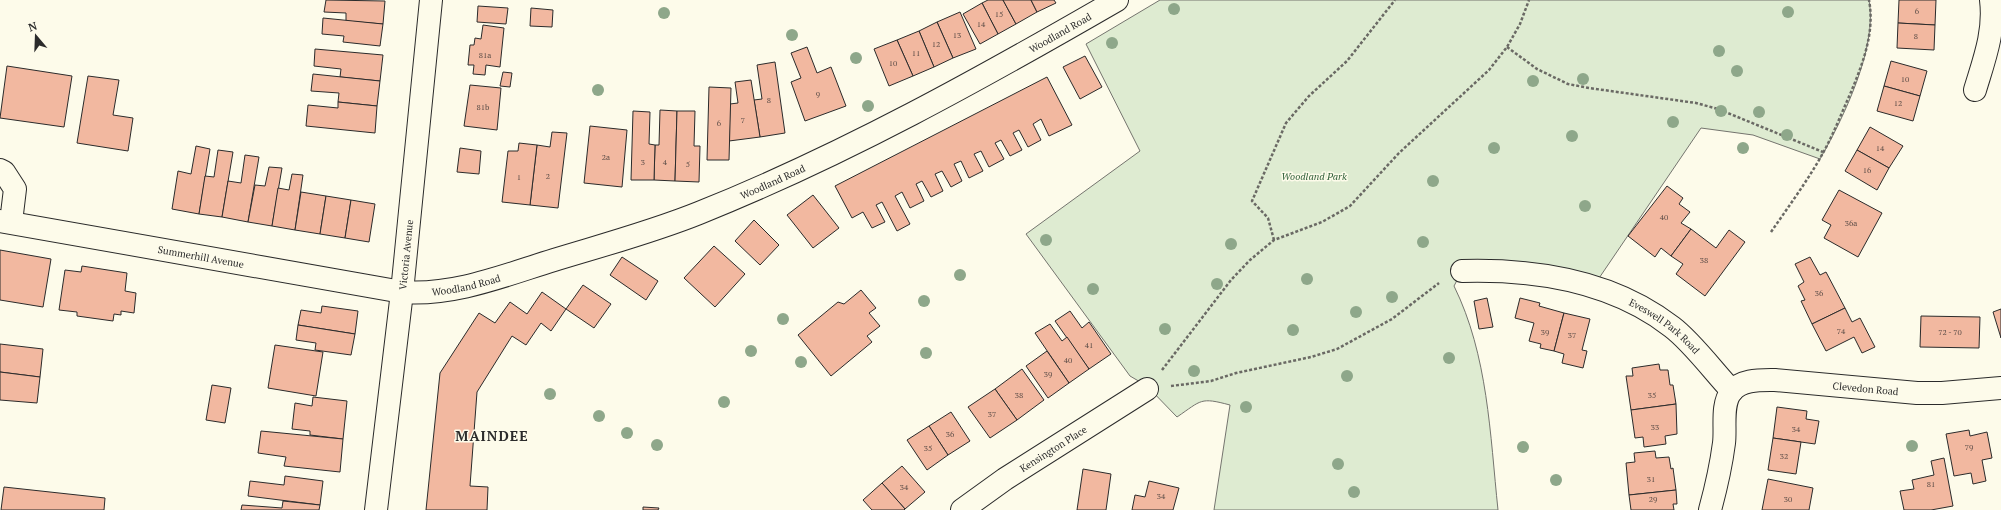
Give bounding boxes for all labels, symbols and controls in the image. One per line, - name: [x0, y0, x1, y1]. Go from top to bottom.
- house number: 6: [1915, 6, 1920, 16]
- house number: 15: [995, 9, 1003, 19]
- street label: Woodland Road: [1027, 10, 1094, 56]
- north arrow: [16, 16, 56, 56]
- text: N: [27, 18, 40, 35]
- house number: 14: [977, 19, 986, 29]
- house number: 13: [953, 30, 961, 40]
- house number: 8: [1914, 31, 1918, 41]
- house number: 12: [932, 39, 940, 49]
- house number: 11: [912, 48, 920, 58]
- house number: 81a: [479, 50, 491, 60]
- house number: 10: [889, 58, 897, 68]
- house number: 10: [1901, 74, 1909, 84]
- house number: 9: [816, 89, 820, 99]
- house number: 8: [767, 95, 771, 105]
- house number: 12: [1894, 98, 1902, 108]
- house number: 81b: [477, 102, 490, 112]
- house number: 7: [741, 115, 745, 125]
- house number: 6: [717, 118, 722, 128]
- house number: 14: [1876, 143, 1885, 153]
- house number: 2a: [602, 152, 610, 162]
- house number: 3: [641, 157, 645, 167]
- house number: 4: [663, 157, 668, 167]
- house number: 5: [686, 159, 690, 169]
- street label: Woodland Road: [738, 162, 808, 202]
- house number: 16: [1863, 165, 1872, 175]
- park label: Woodland Park: [1281, 170, 1347, 183]
- house number: 2: [546, 171, 550, 181]
- house number: 1: [517, 172, 521, 182]
- house number: 40: [1660, 212, 1668, 222]
- house number: 36a: [1845, 218, 1857, 228]
- street label: Victoria Avenue: [396, 219, 416, 291]
- street label: Summerhill Avenue: [157, 243, 245, 271]
- house number: 38: [1700, 255, 1708, 265]
- street label: Woodland Road: [431, 271, 502, 299]
- house number: 36: [1815, 288, 1824, 298]
- street label: Eveswell Park Road: [1627, 296, 1703, 357]
- house number: 74: [1837, 326, 1846, 336]
- house number: 39: [1541, 327, 1549, 337]
- house number: 72 - 70: [1938, 327, 1962, 337]
- house number: 37: [1568, 330, 1576, 340]
- house number: 41: [1085, 340, 1093, 350]
- house number: 40: [1064, 355, 1072, 365]
- house number: 39: [1044, 369, 1052, 379]
- street label: Clevedon Road: [1832, 379, 1899, 398]
- house number: 38: [1015, 390, 1023, 400]
- house number: 35: [1648, 390, 1656, 400]
- house number: 37: [988, 409, 996, 419]
- house number: 33: [1651, 422, 1659, 432]
- street label: Kensington Place: [1018, 423, 1089, 475]
- house number: 34: [1792, 424, 1801, 434]
- district label: MAINDEE: [455, 426, 529, 445]
- house number: 36: [946, 429, 955, 439]
- house number: 79: [1965, 442, 1973, 452]
- house number: 35: [924, 443, 932, 453]
- house number: 32: [1780, 451, 1788, 461]
- house number: 31: [1647, 474, 1655, 484]
- house number: 81: [1927, 479, 1935, 489]
- house number: 34: [900, 482, 909, 492]
- house number: 34: [1157, 491, 1166, 501]
- house number: 29: [1649, 494, 1657, 504]
- house number: 30: [1784, 494, 1792, 504]

